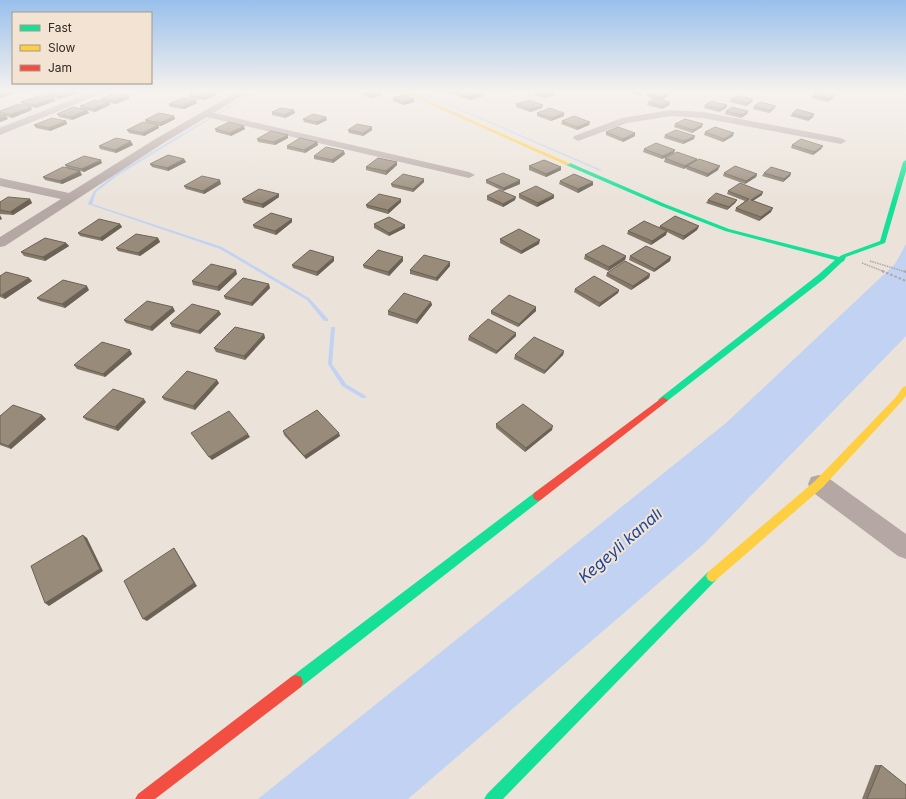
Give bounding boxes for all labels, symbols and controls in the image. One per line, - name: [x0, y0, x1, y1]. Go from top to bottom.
- legend: [12, 12, 152, 84]
- text: Fast: [48, 20, 72, 35]
- text: Slow: [48, 40, 76, 55]
- text: Jam: [48, 60, 72, 75]
- water label: Kegeyli kanalı: [574, 503, 666, 587]

